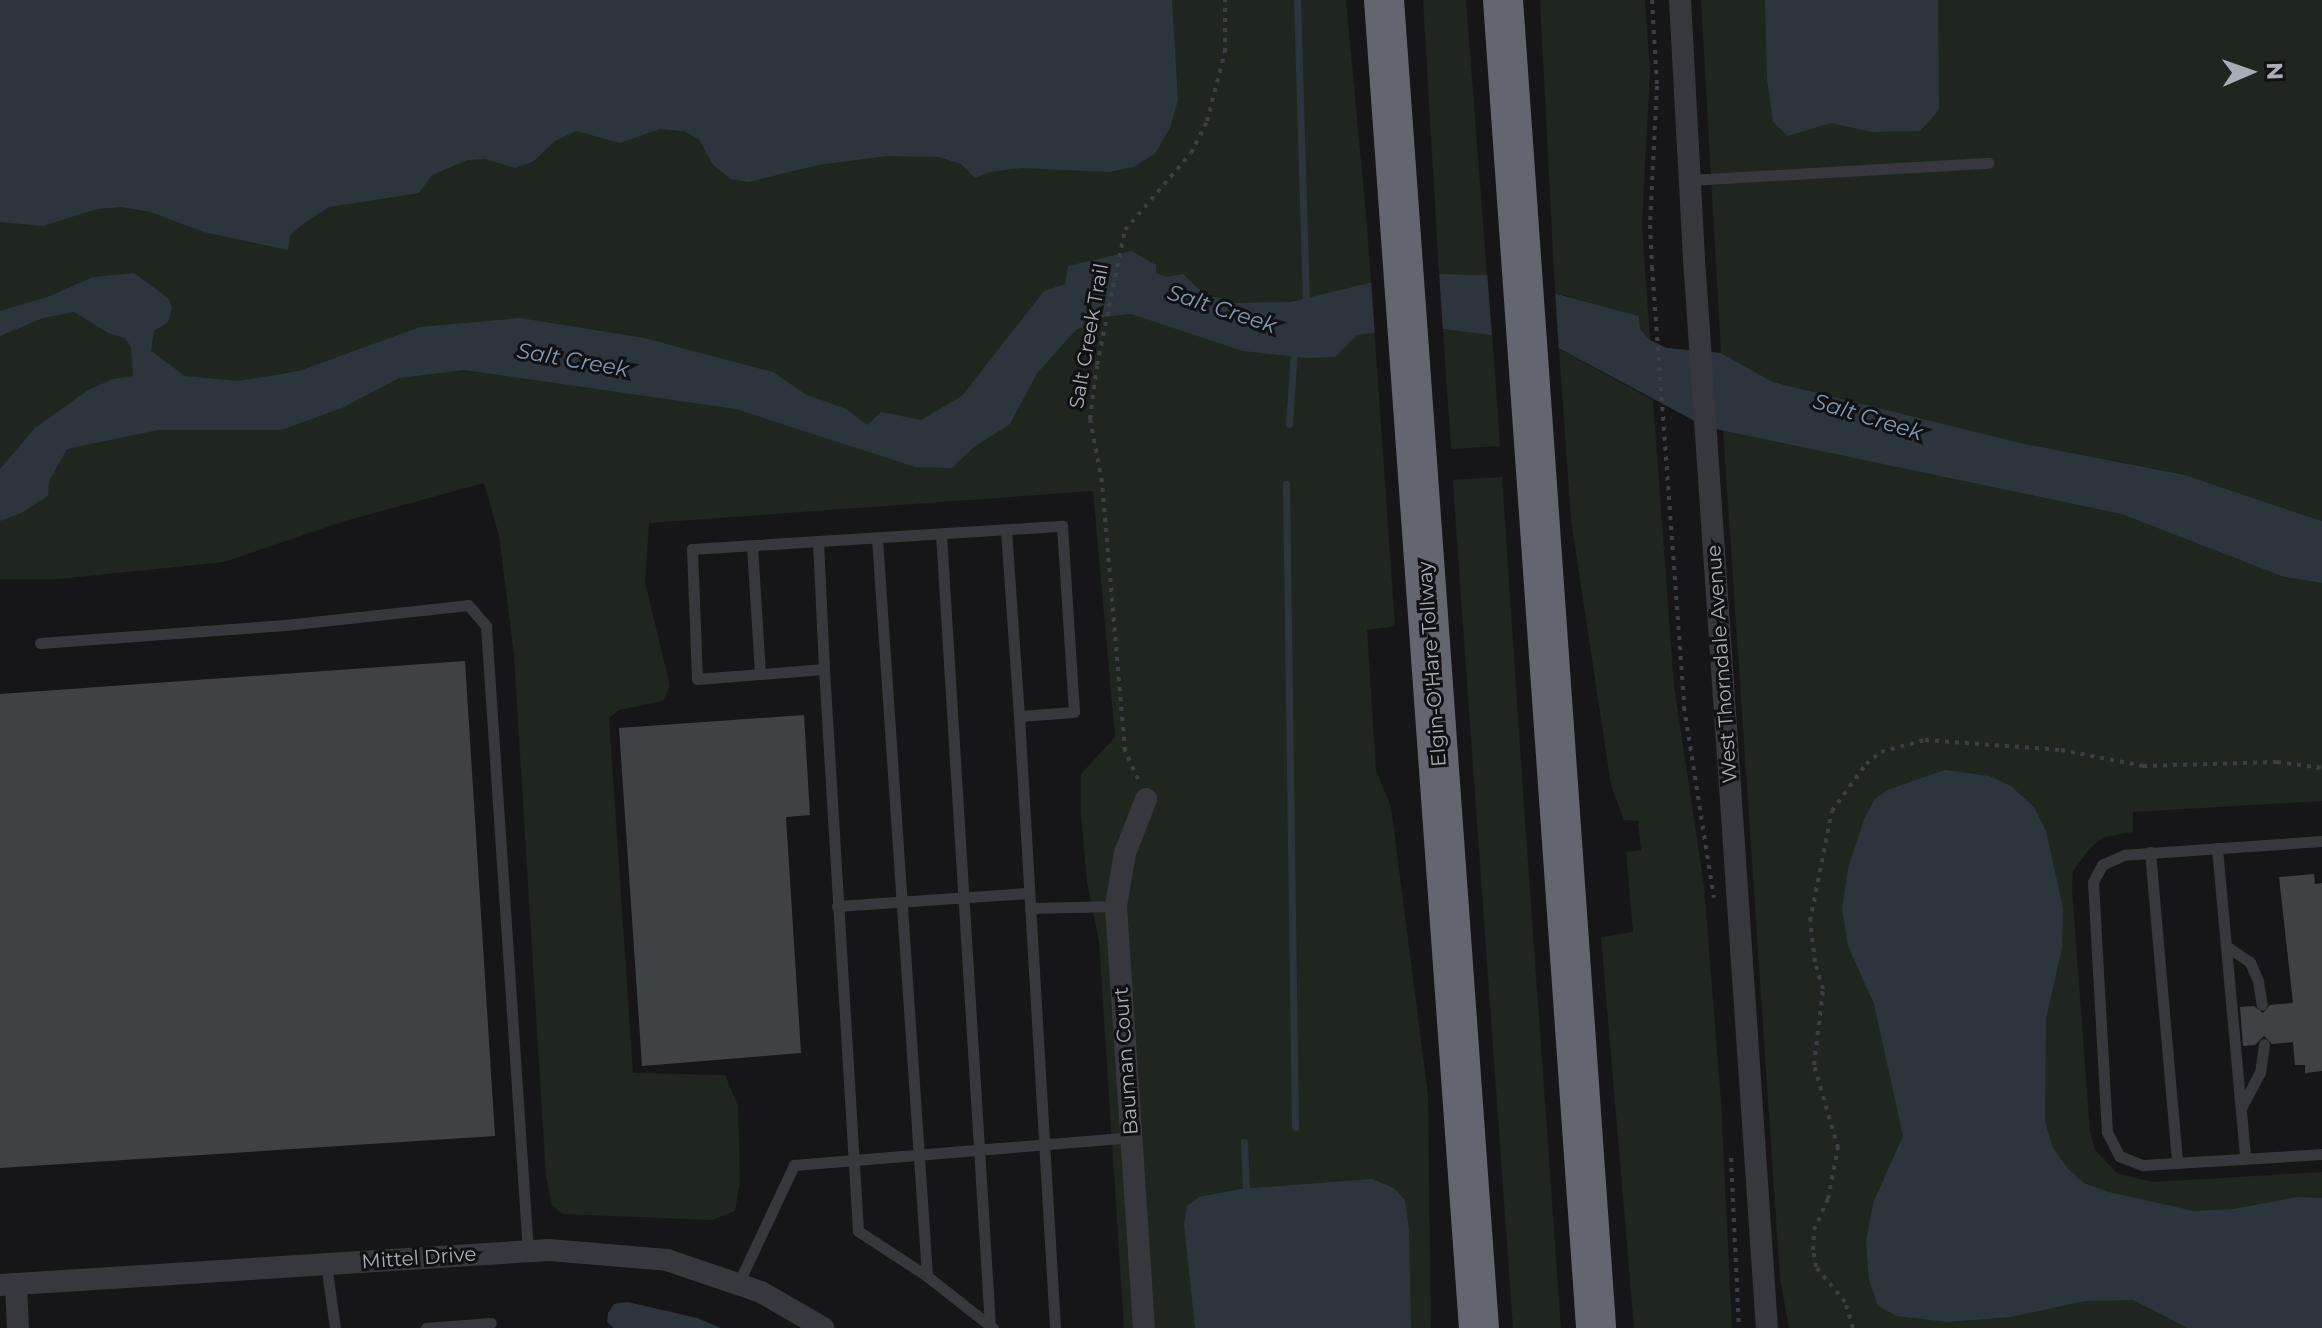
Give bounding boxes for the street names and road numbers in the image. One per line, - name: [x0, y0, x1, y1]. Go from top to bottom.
- street label: Salt Creek Trail: [1064, 262, 1114, 410]
- street label: West Thorndale Avenue: [1702, 544, 1742, 784]
- street label: Elgin-O'Hare Tollway: [1413, 560, 1451, 768]
- street label: Bauman Court: [1109, 986, 1143, 1136]
- street label: Mittel Drive: [361, 1242, 477, 1274]

